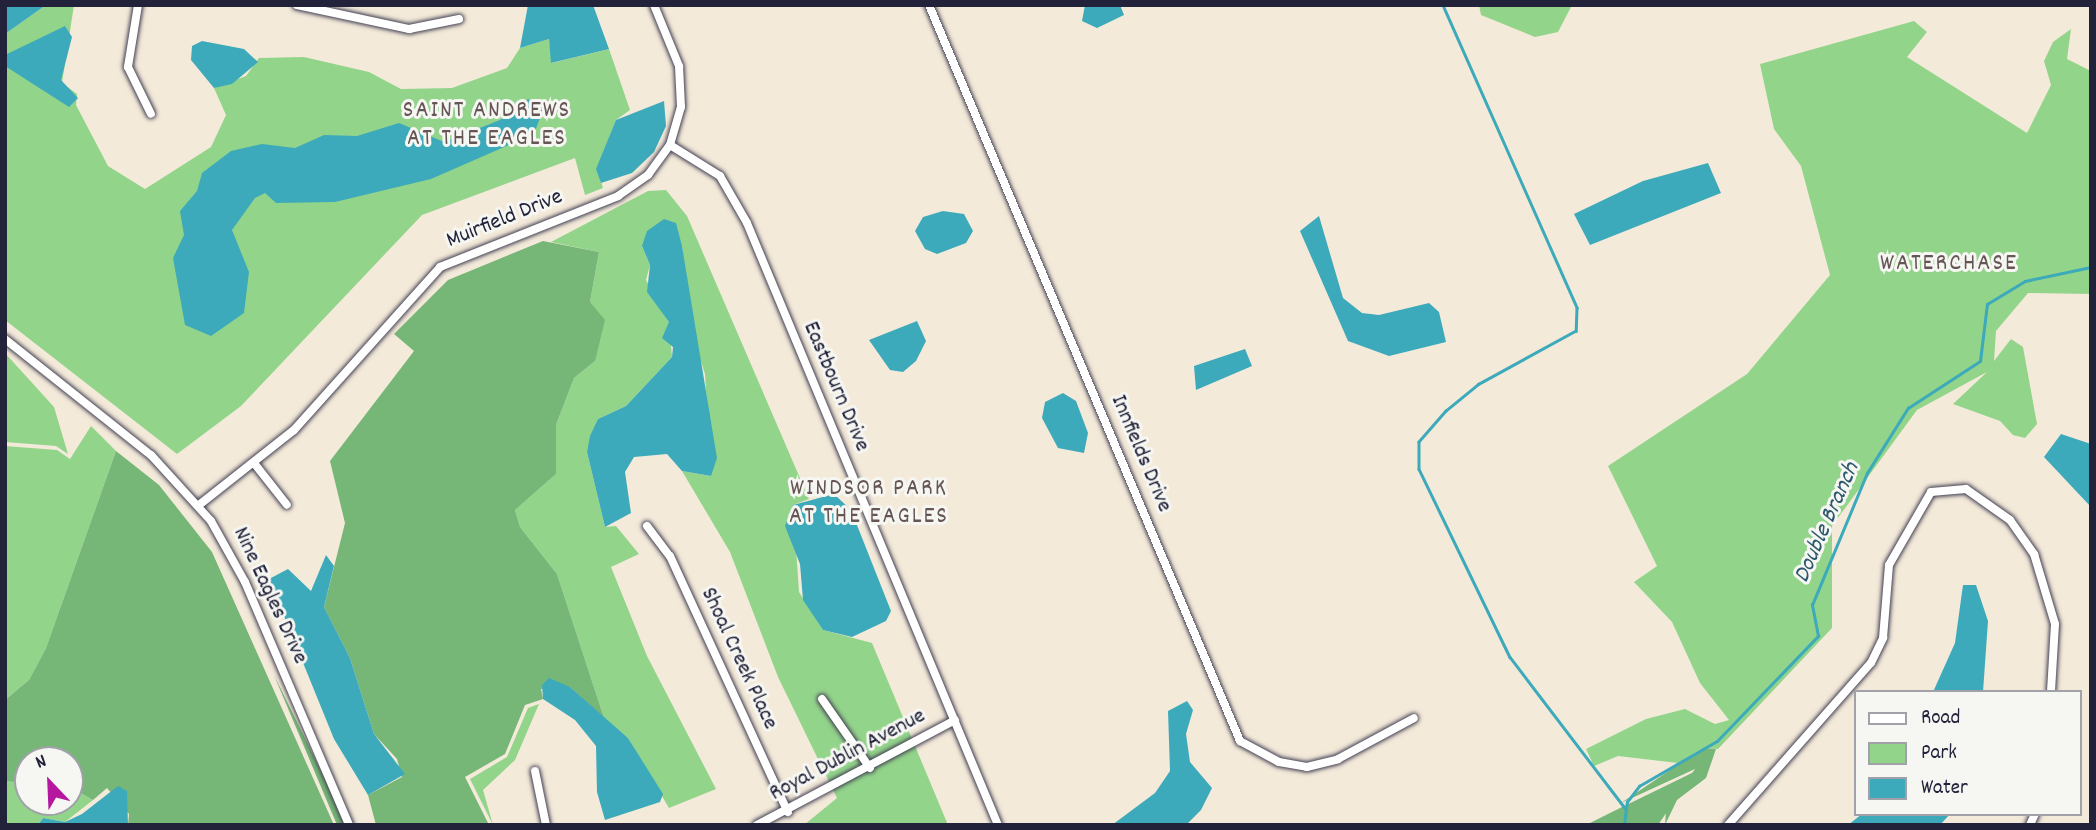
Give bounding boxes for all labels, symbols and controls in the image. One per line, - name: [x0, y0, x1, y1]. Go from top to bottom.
- district label: SAINT ANDREWS AT THE EAGLES: [404, 98, 570, 154]
- street label: Muirfield Drive: [443, 184, 567, 256]
- district label: WATERCHASE: [1881, 251, 2017, 279]
- street label: Eastbourn Drive: [795, 318, 875, 456]
- street label: Innfields Drive: [1103, 391, 1177, 517]
- water label: Double Branch: [1789, 458, 1867, 588]
- district label: WINDSOR PARK AT THE EAGLES: [791, 476, 947, 532]
- street label: Nine Eagles Drive: [225, 523, 313, 669]
- street label: Shoal Creek Place: [693, 584, 783, 734]
- legend: [1854, 690, 2082, 816]
- street label: Royal Dublin Avenue: [765, 703, 931, 809]
- text: Road: [1921, 704, 1960, 734]
- text: Park: [1921, 739, 1957, 769]
- north arrow: [14, 746, 84, 816]
- text: N: [32, 749, 51, 777]
- text: Water: [1921, 774, 1968, 804]

